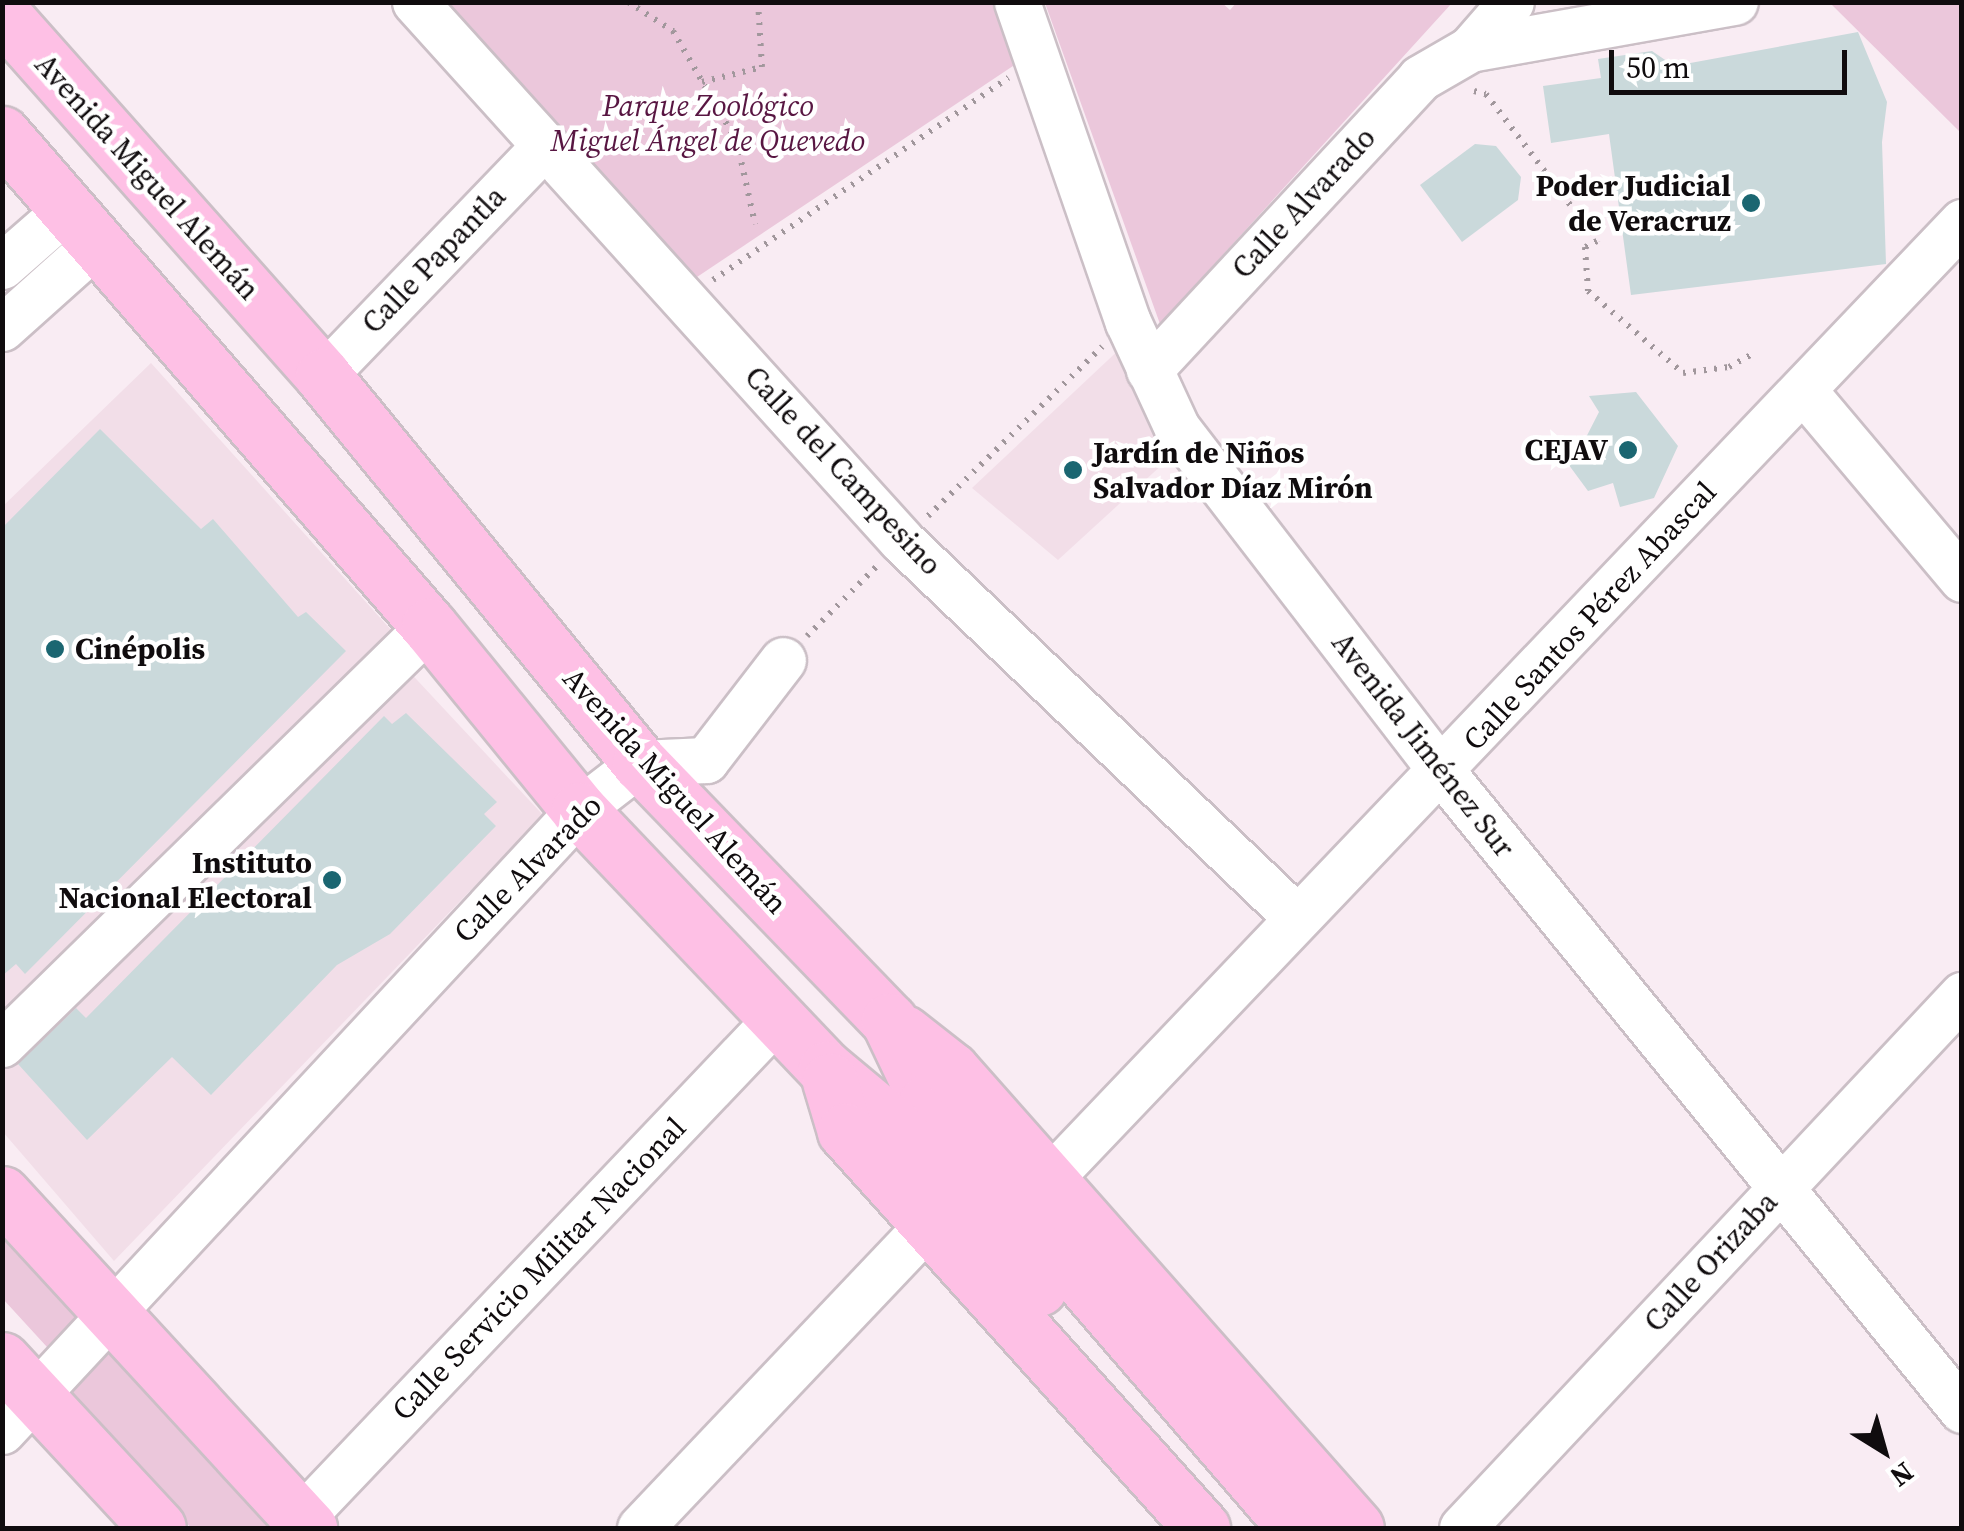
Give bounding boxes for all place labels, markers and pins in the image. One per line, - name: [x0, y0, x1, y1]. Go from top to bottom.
- place label: Poder Judicial de Veracruz: [1536, 168, 1731, 238]
- marker: Poder Judicial de Veracruz: [1740, 192, 1762, 214]
- place label: CEJAV: [1525, 432, 1608, 468]
- place label: Jardín de Niños Salvador Díaz Mirón: [1093, 435, 1373, 506]
- marker: CEJAV: [1617, 439, 1639, 461]
- marker: Jardín de Niños Salvador Díaz Mirón: [1062, 459, 1084, 481]
- place label: Cinépolis: [75, 631, 205, 667]
- marker: Cinépolis: [44, 638, 66, 660]
- place label: Instituto Nacional Electoral: [59, 845, 312, 916]
- marker: Instituto Nacional Electoral: [321, 869, 343, 891]

